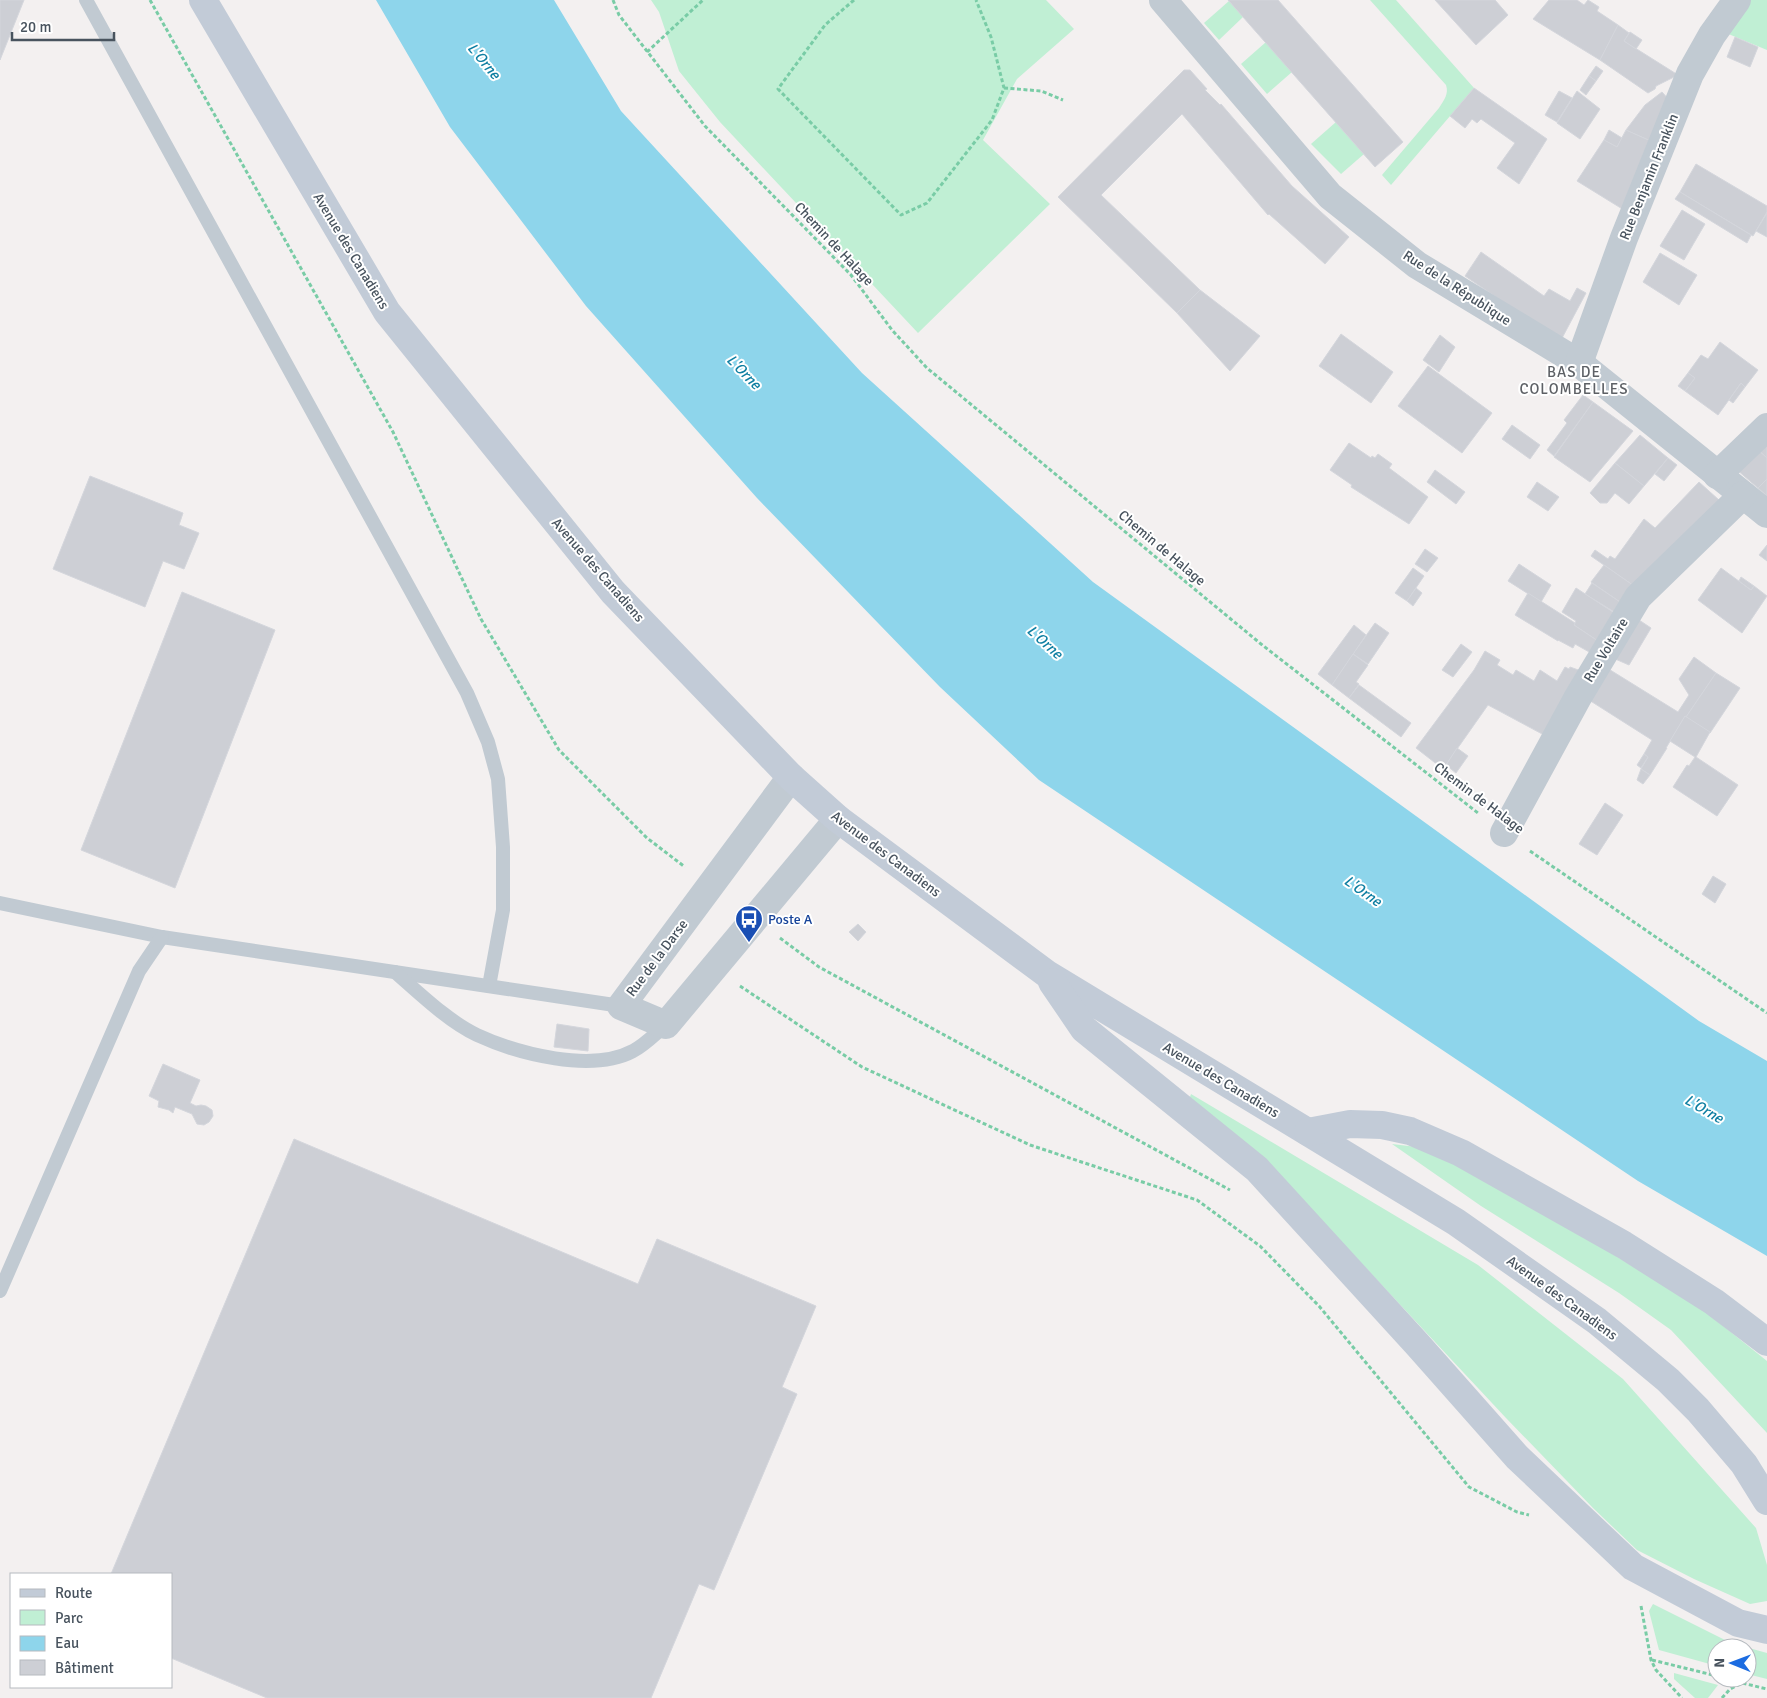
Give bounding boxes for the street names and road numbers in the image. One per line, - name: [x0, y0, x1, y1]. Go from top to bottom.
- street label: Rue Benjamin Franklin: [1616, 111, 1682, 243]
- street label: Avenue des Canadiens: [310, 190, 392, 312]
- street label: Chemin de Halage: [791, 199, 877, 289]
- street label: Rue de la République: [1400, 247, 1514, 329]
- street label: Chemin de Halage: [1115, 507, 1209, 589]
- street label: Avenue des Canadiens: [548, 514, 648, 626]
- street label: Rue Voltaire: [1580, 615, 1632, 685]
- street label: Chemin de Halage: [1431, 759, 1527, 837]
- street label: Avenue des Canadiens: [828, 807, 944, 901]
- street label: Rue de la Darse: [623, 916, 691, 1000]
- street label: Avenue des Canadiens: [1160, 1039, 1282, 1121]
- street label: Avenue des Canadiens: [1503, 1252, 1621, 1344]

